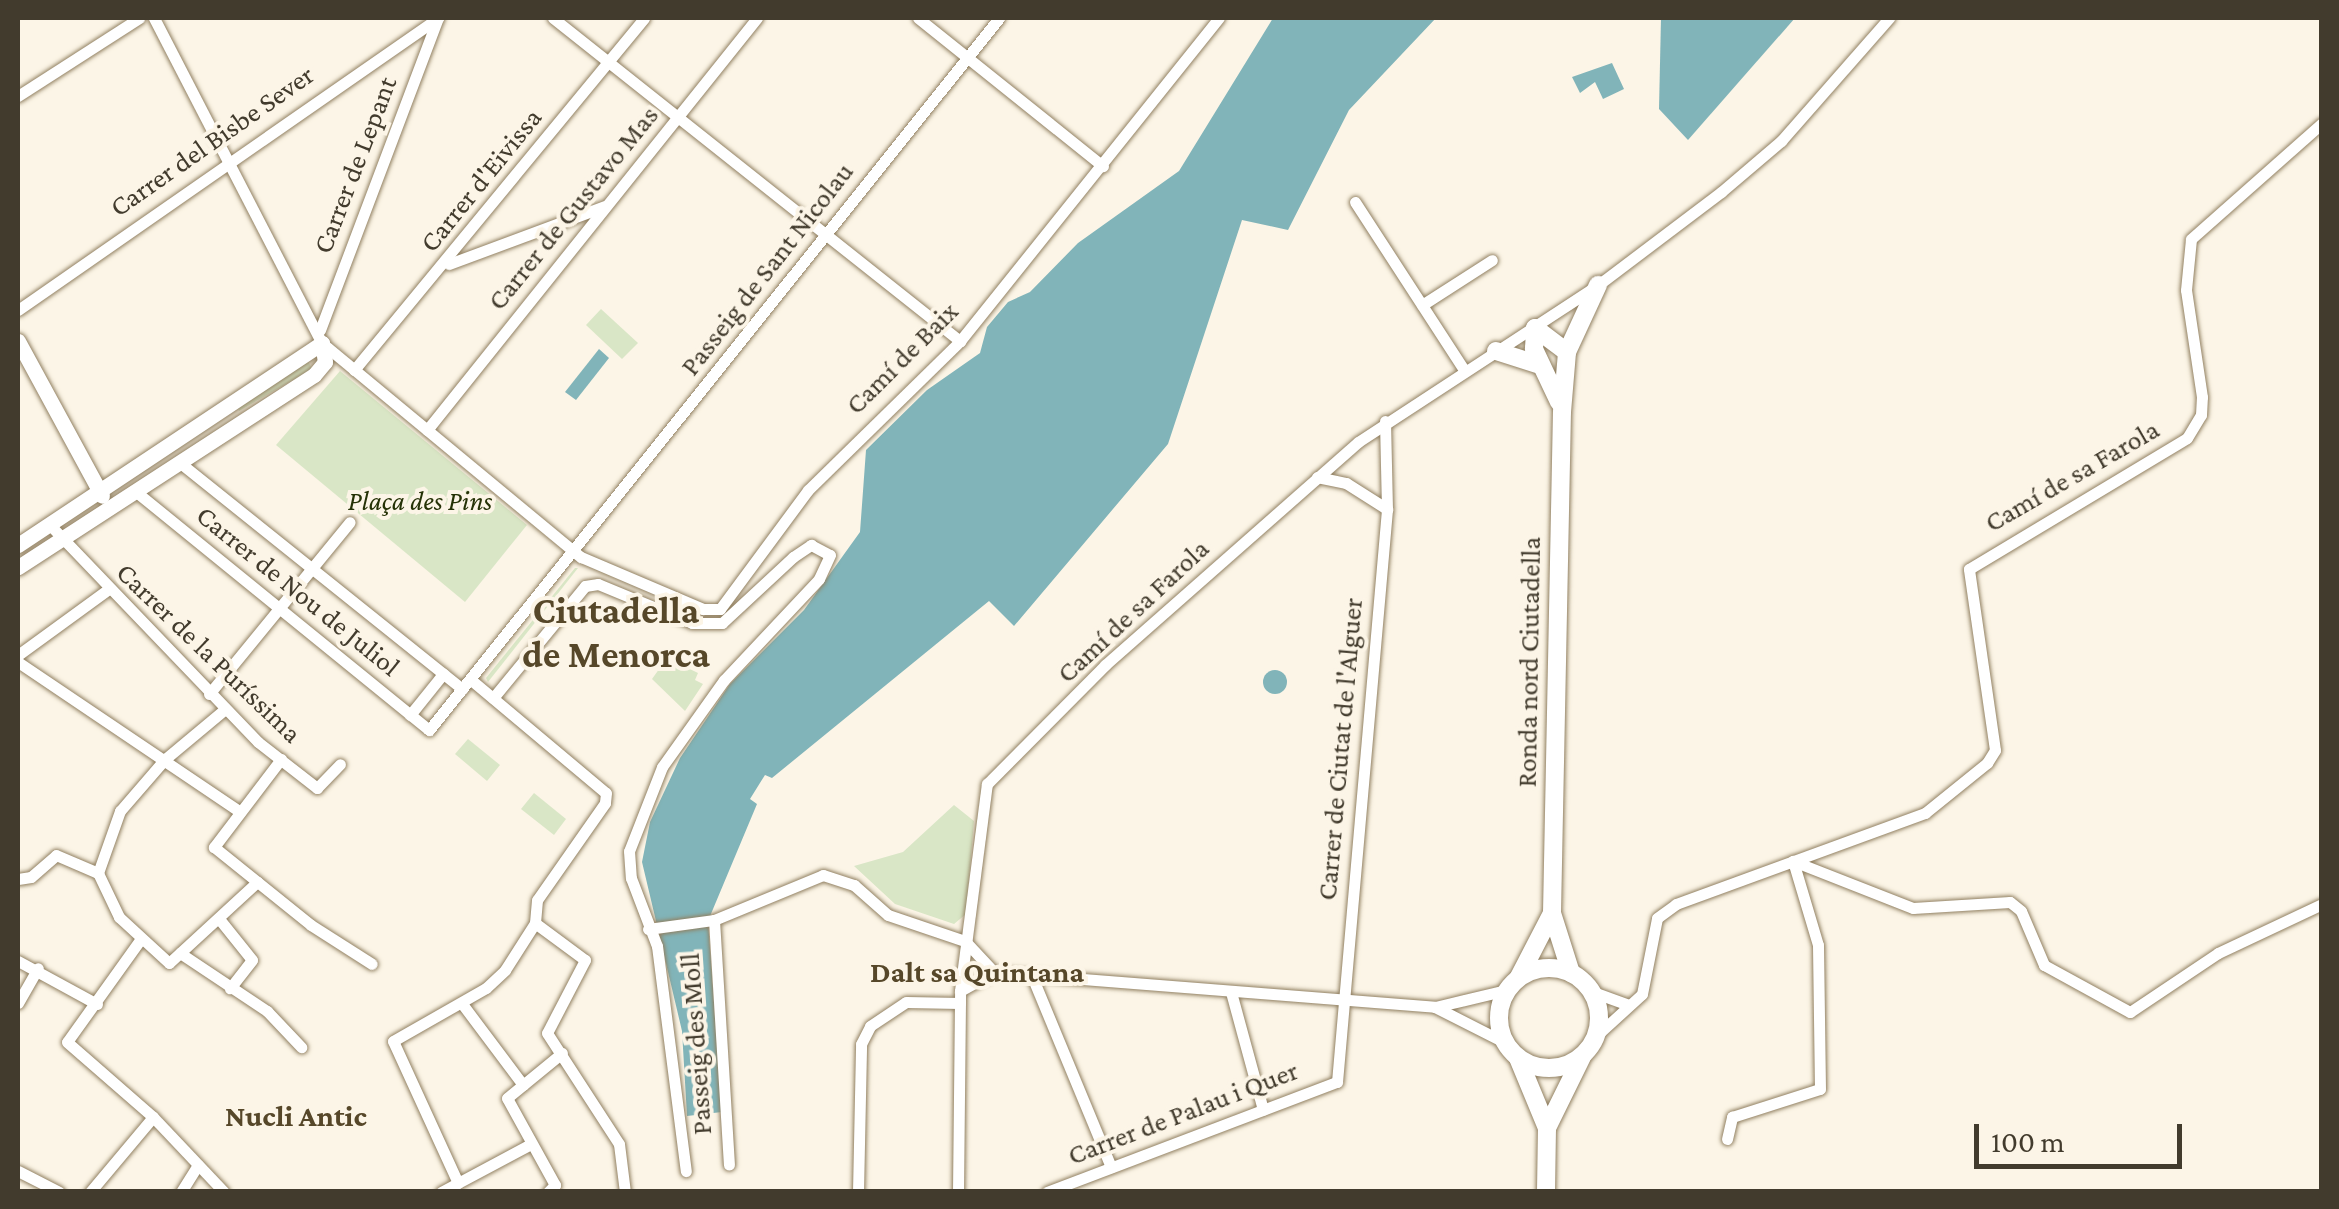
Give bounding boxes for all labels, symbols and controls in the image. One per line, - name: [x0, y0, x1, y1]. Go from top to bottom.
- street label: Carrer del Bisbe Sever: [103, 58, 321, 224]
- street label: Carrer de Lepant: [306, 72, 404, 258]
- street label: Carrer de Gustavo Mas: [480, 99, 666, 317]
- street label: Carrer d'Eivissa: [413, 101, 549, 259]
- street label: Passeig de Sant Nicolau: [673, 156, 861, 382]
- street label: Camí de Baix: [839, 295, 965, 421]
- street label: Camí de sa Farola: [1979, 413, 2165, 539]
- park label: Plaça des Pins: [348, 484, 492, 518]
- street label: Carrer de Nou de Juliol: [189, 499, 407, 683]
- street label: Camí de sa Farola: [1050, 532, 1216, 690]
- street label: Ronda nord Ciutadella: [1510, 536, 1548, 788]
- street label: Carrer de la Puríssima: [109, 556, 309, 750]
- district label: Ciutadella de Menorca: [522, 588, 710, 678]
- street label: Carrer de Ciutat de l'Alguer: [1310, 596, 1370, 902]
- street label: Passeig des Moll: [673, 952, 719, 1136]
- district label: Dalt sa Quintana: [870, 954, 1084, 990]
- street label: Carrer de Palau i Quer: [1063, 1054, 1303, 1172]
- district label: Nucli Antic: [225, 1098, 367, 1134]
- scale bar: [1979, 1104, 2186, 1166]
- text: 100 m: [1991, 1125, 2065, 1158]

